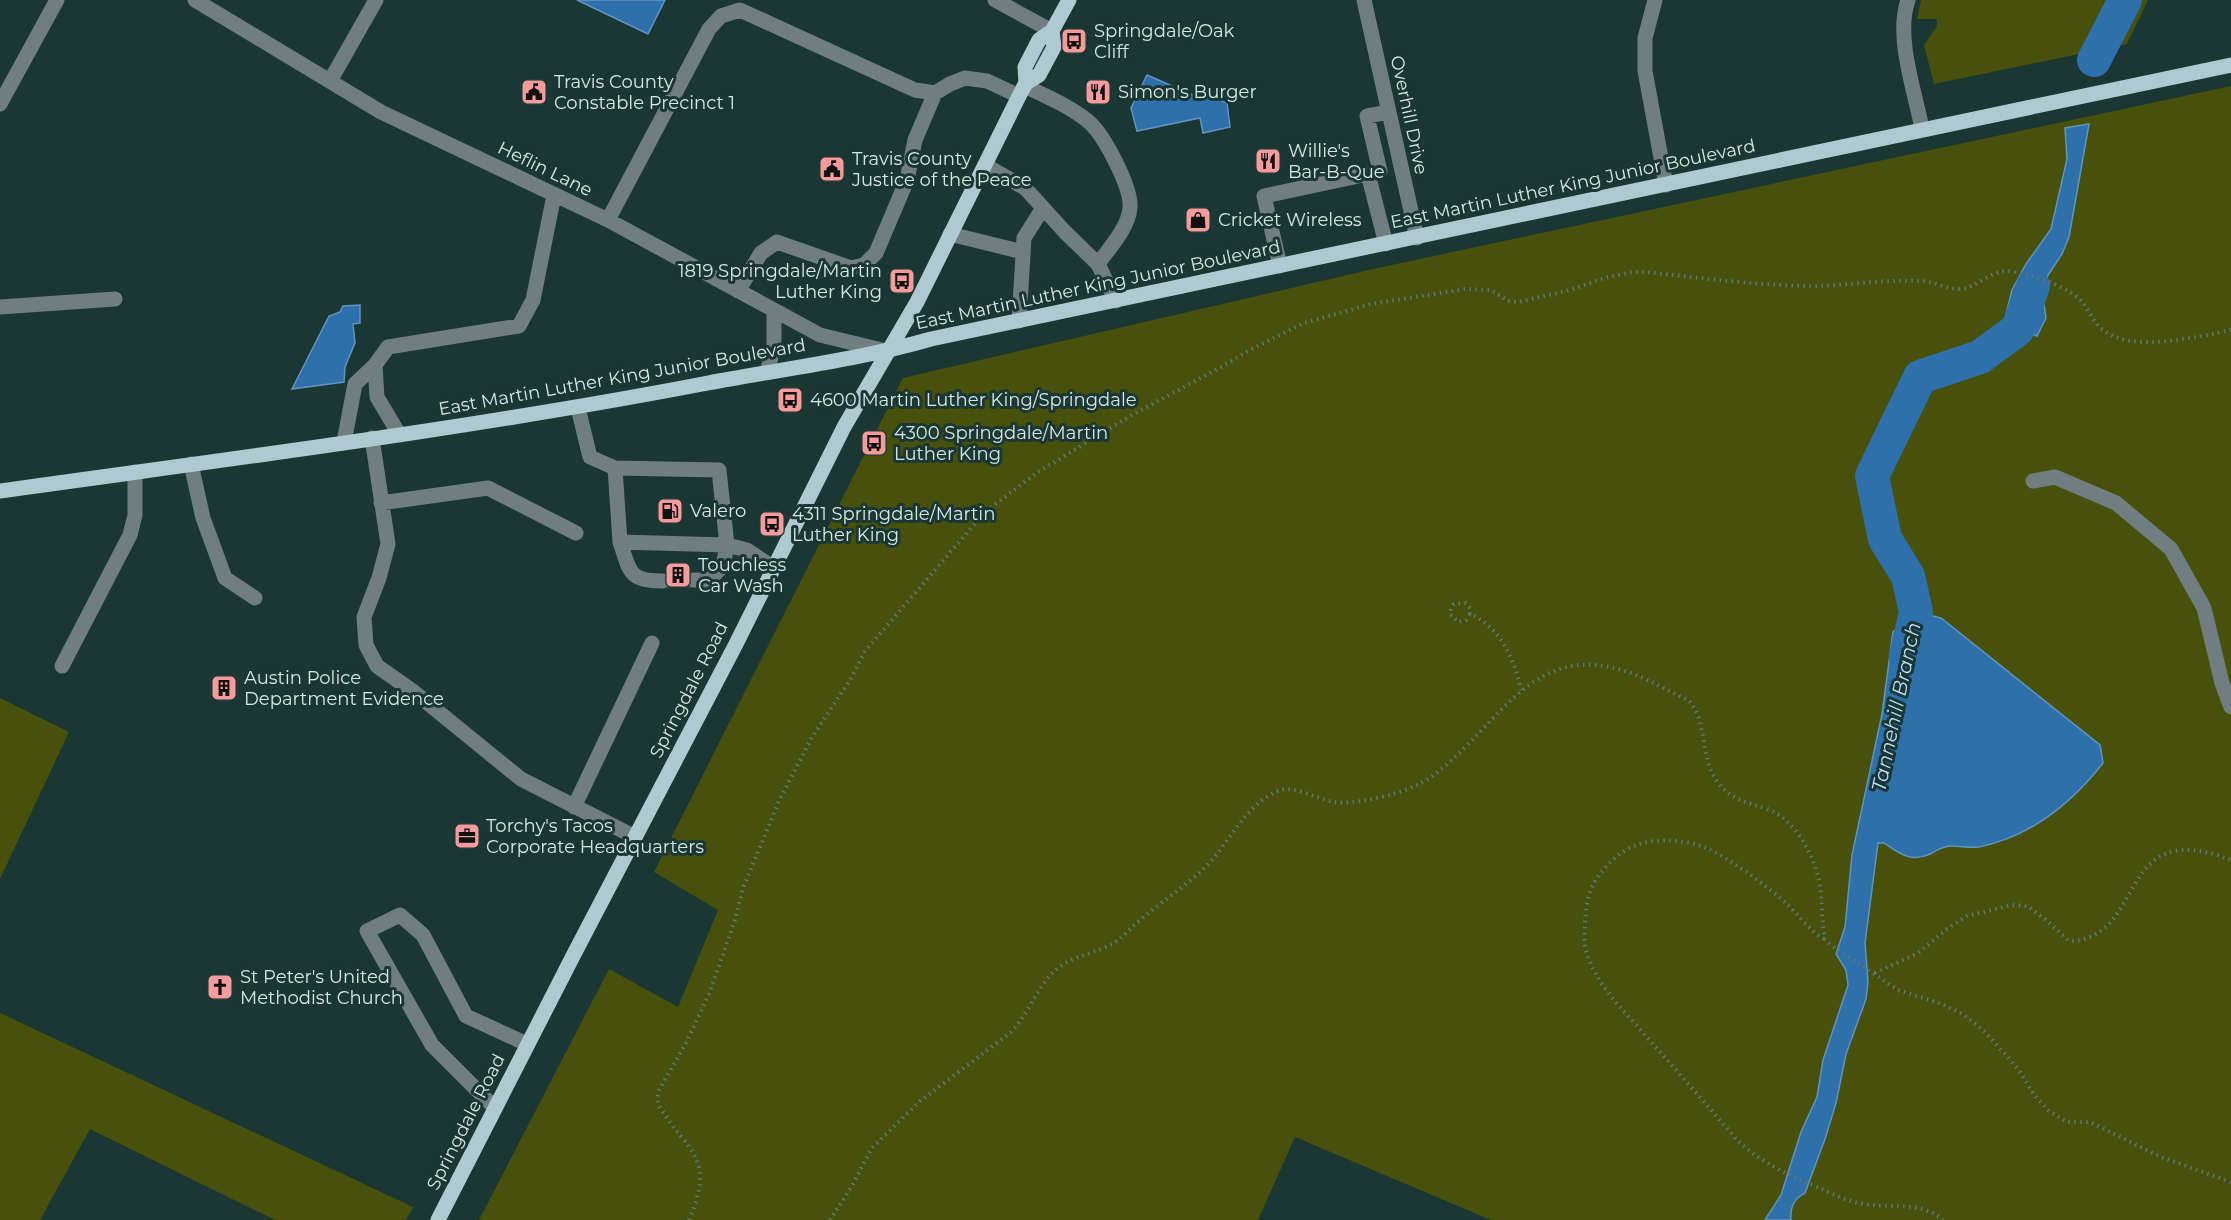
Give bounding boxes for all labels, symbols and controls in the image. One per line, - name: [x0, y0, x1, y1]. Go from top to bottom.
- place label: Springdale/Oak Cliff: [1094, 20, 1235, 63]
- bus stop icon: Springdale/Oak Cliff: [1059, 26, 1089, 56]
- street label: Overhill Drive: [1386, 53, 1432, 177]
- place label: Travis County Constable Precinct 1: [554, 71, 735, 114]
- public building icon: Travis County Constable Precinct 1: [519, 77, 549, 107]
- restaurant icon: Simon's Burger: [1083, 77, 1113, 107]
- place label: Simon's Burger: [1118, 81, 1257, 103]
- street label: East Martin Luther King Junior Boulevard: [1389, 135, 1757, 233]
- street label: Heflin Lane: [494, 137, 596, 201]
- place label: Willie's Bar-B-Que: [1288, 140, 1385, 183]
- restaurant icon: Willie's Bar-B-Que: [1253, 146, 1283, 176]
- place label: Travis County Justice of the Peace: [851, 148, 1032, 191]
- public building icon: Travis County Justice of the Peace: [817, 154, 847, 184]
- shop icon: Cricket Wireless: [1183, 205, 1213, 235]
- place label: Cricket Wireless: [1218, 209, 1362, 231]
- street label: East Martin Luther King Junior Boulevard: [914, 236, 1282, 334]
- place label: 1819 Springdale/Martin Luther King: [678, 260, 882, 303]
- bus stop icon: 1819 Springdale/Martin Luther King: [887, 266, 917, 296]
- street label: East Martin Luther King Junior Boulevard: [437, 334, 807, 420]
- bus stop icon: 4600 Martin Luther King/Springdale: [775, 385, 805, 415]
- place label: 4600 Martin Luther King/Springdale: [810, 389, 1137, 411]
- place label: 4300 Springdale/Martin Luther King: [894, 422, 1108, 465]
- bus stop icon: 4300 Springdale/Martin Luther King: [859, 428, 889, 458]
- fuel station icon: Valero: [655, 496, 685, 526]
- place label: Valero: [690, 500, 746, 522]
- place label: 4311 Springdale/Martin Luther King: [792, 503, 995, 546]
- bus stop icon: 4311 Springdale/Martin Luther King: [757, 509, 787, 539]
- place label: Touchless Car Wash: [698, 554, 786, 597]
- building icon: Touchless Car Wash: [663, 560, 693, 590]
- street label: Springdale Road: [645, 618, 733, 762]
- water label: Tannehill Branch: [1866, 620, 1926, 794]
- place label: Austin Police Department Evidence: [244, 667, 444, 710]
- building icon: Austin Police Department Evidence: [209, 673, 239, 703]
- place label: Torchy's Tacos Corporate Headquarters: [486, 815, 704, 858]
- office icon: Torchy's Tacos Corporate Headquarters: [452, 821, 482, 851]
- place label: St Peter's United Methodist Church: [240, 966, 403, 1009]
- church icon: St Peter's United Methodist Church: [205, 972, 235, 1002]
- street label: Springdale Road: [422, 1050, 510, 1194]

